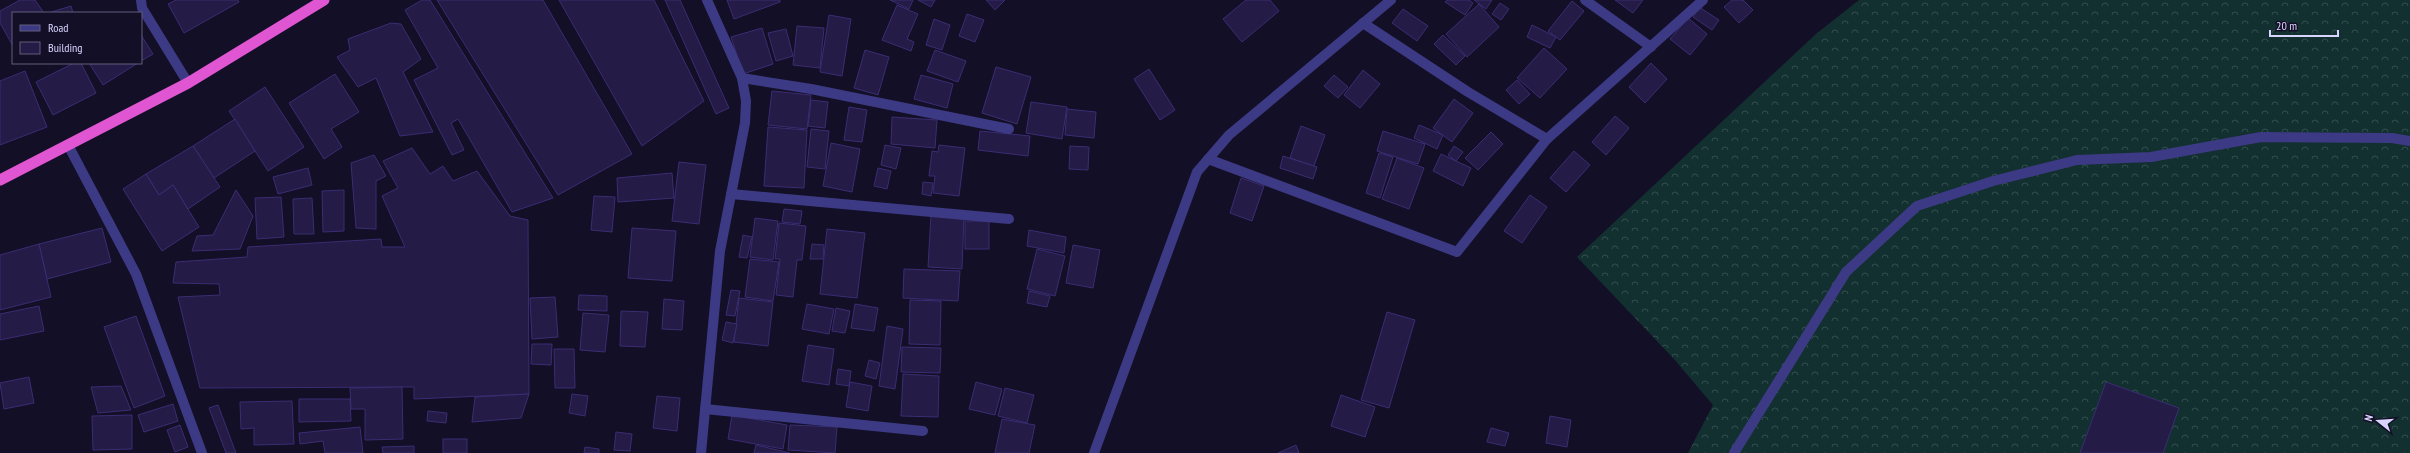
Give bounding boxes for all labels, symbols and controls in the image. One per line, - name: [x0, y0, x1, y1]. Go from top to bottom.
- legend: [12, 12, 142, 64]
- scale bar: [2270, 12, 2338, 38]
- text: 20 m: [2276, 18, 2297, 33]
- text: Road: [48, 20, 68, 35]
- text: Building: [48, 40, 83, 55]
- north arrow: [2358, 401, 2398, 441]
- text: N: [2361, 413, 2376, 423]

